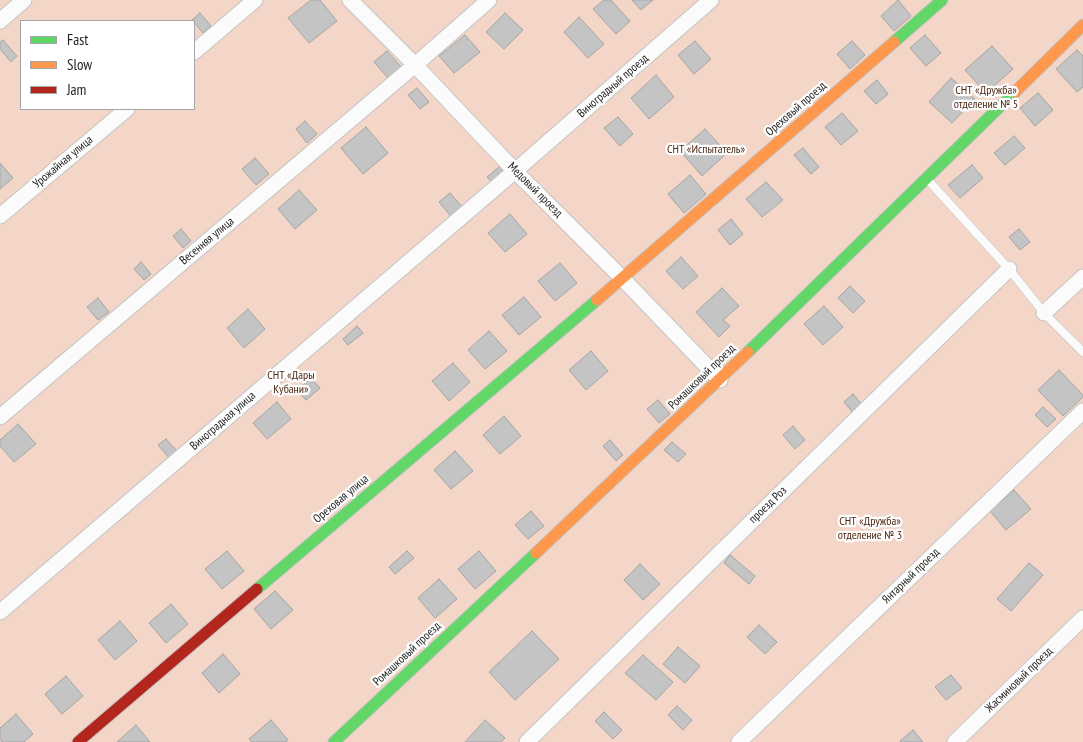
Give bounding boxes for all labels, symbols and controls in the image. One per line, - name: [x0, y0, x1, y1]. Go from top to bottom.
- legend: [20, 20, 195, 110]
- text: Fast: [67, 30, 88, 49]
- street label: Виноградный проезд: [574, 51, 652, 121]
- text: Slow: [67, 55, 92, 74]
- street label: Ореховый проезд: [763, 79, 829, 139]
- text: Jam: [67, 80, 86, 99]
- park label: СНТ «Дружба» отделение № 5: [954, 84, 1018, 112]
- street label: Урожайная улица: [30, 133, 96, 191]
- park label: СНТ «Испытатель»: [667, 143, 745, 157]
- street label: Медовый проезд: [504, 159, 566, 221]
- street label: Весенняя улица: [177, 214, 237, 268]
- street label: Ромашковый проезд: [666, 342, 738, 412]
- park label: СНТ «Дары Кубани»: [267, 369, 315, 397]
- street label: Виноградная улица: [187, 389, 259, 453]
- street label: Ореховая улица: [310, 472, 372, 526]
- street label: проезд Роз: [746, 483, 790, 527]
- park label: СНТ «Дружба» отделение № 3: [838, 515, 902, 543]
- street label: Янтарный проезд: [879, 545, 943, 607]
- street label: Ромашковый проезд: [370, 619, 444, 689]
- street label: Жасминовый проезд: [982, 644, 1056, 716]

